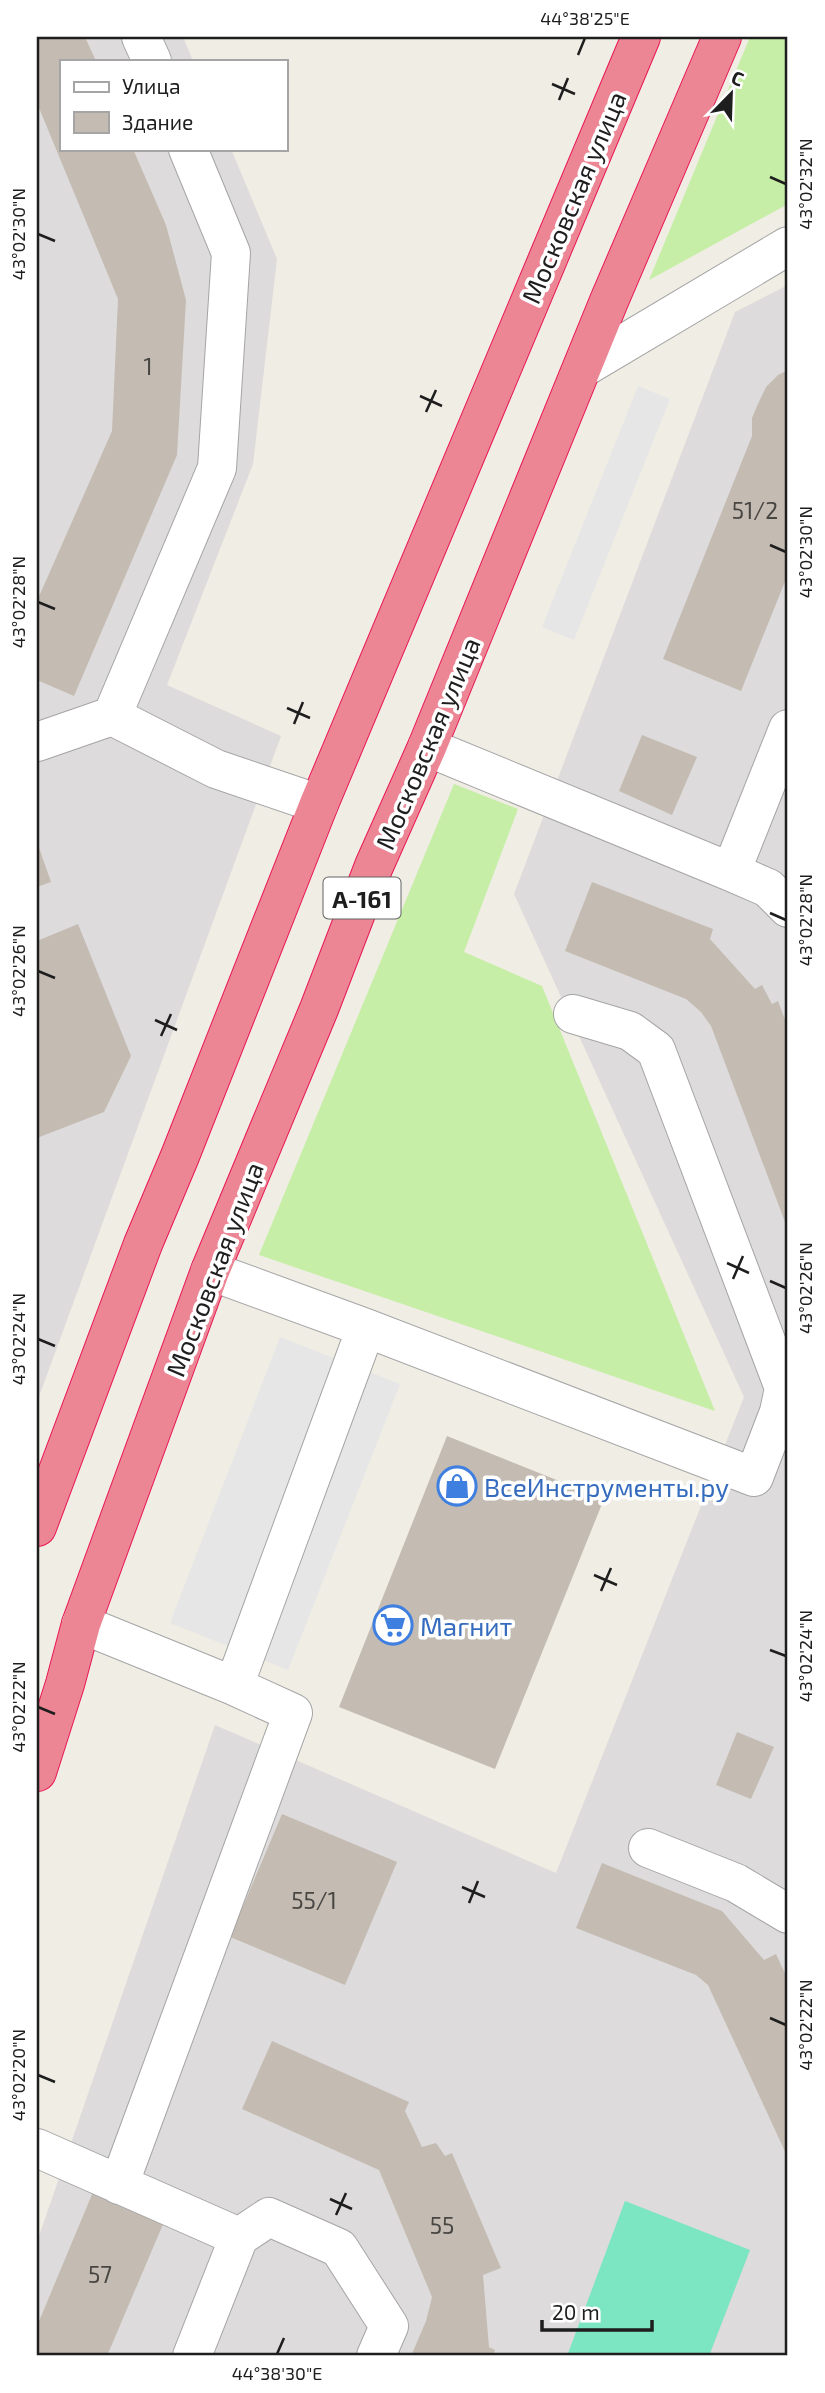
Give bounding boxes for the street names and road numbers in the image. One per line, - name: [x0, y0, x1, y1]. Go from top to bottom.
- street label: Московская улица: [514, 86, 633, 308]
- street label: Московская улица: [368, 632, 487, 854]
- road number: А-161: [324, 877, 400, 918]
- street label: Московская улица: [159, 1157, 270, 1381]

